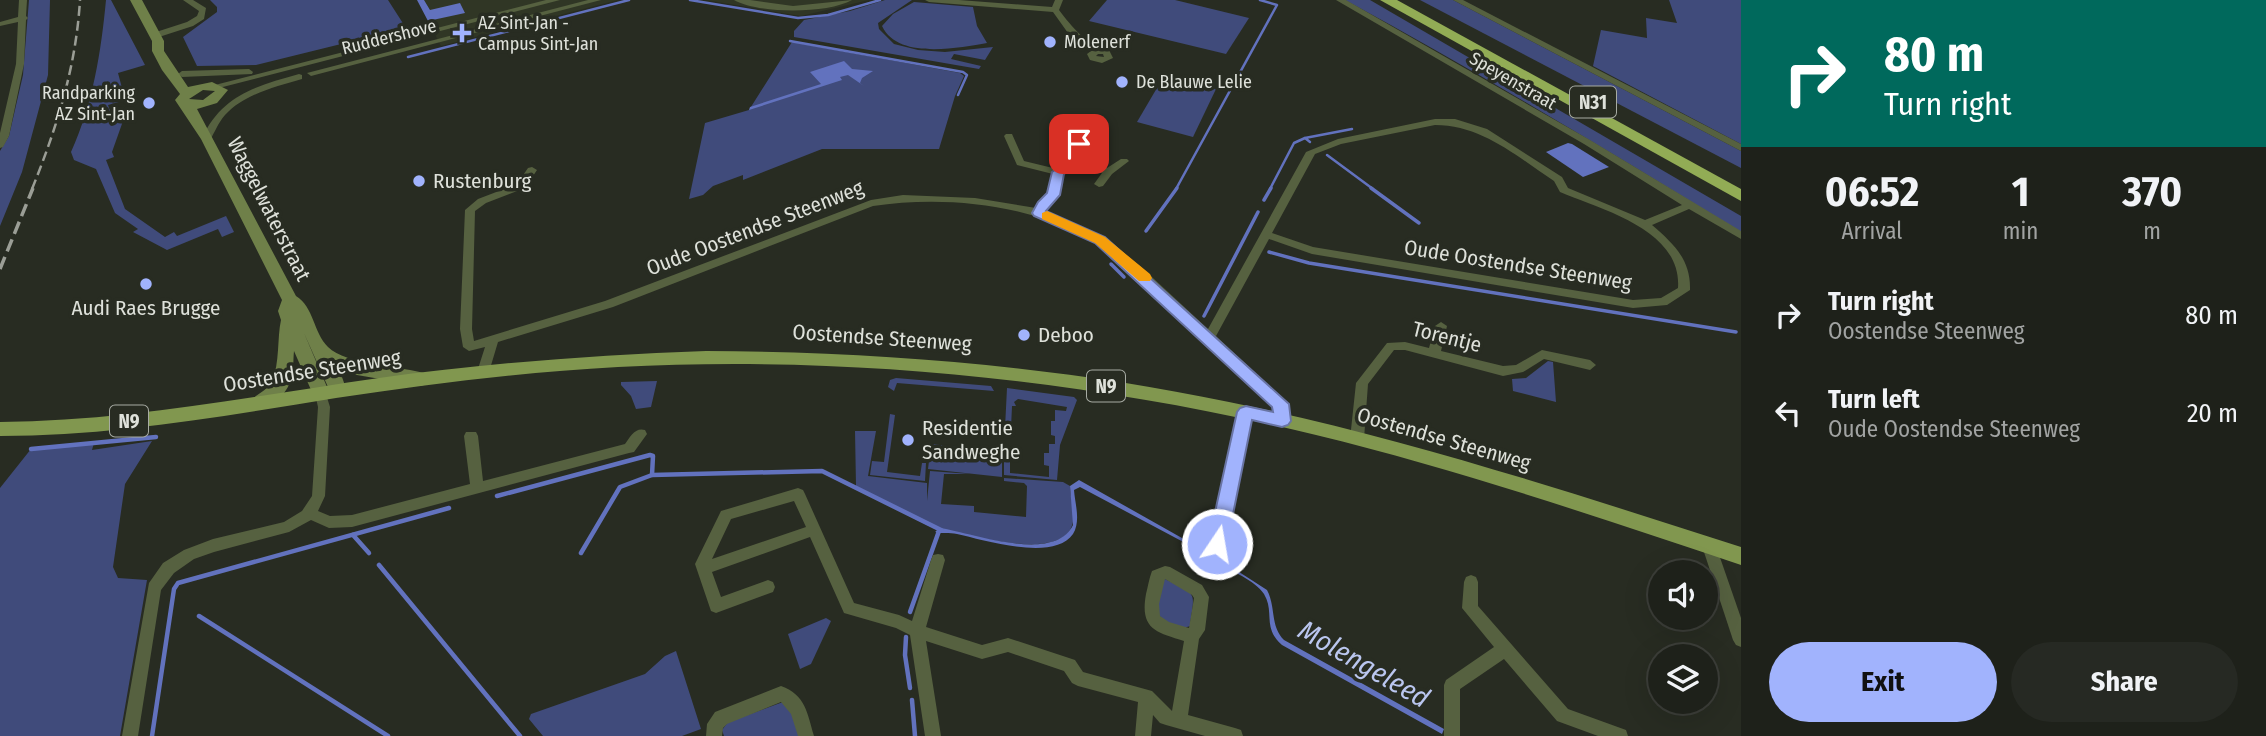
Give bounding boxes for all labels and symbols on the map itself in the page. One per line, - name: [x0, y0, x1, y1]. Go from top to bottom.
- place label: AZ Sint-Jan - Campus Sint-Jan: [478, 12, 598, 55]
- street label: Ruddershove: [339, 15, 439, 59]
- marker: AZ Sint-Jan - Campus Sint-Jan: [452, 23, 472, 43]
- place label: Molenerf: [1064, 31, 1131, 53]
- marker: Molenerf: [1042, 34, 1058, 50]
- street label: Speyenstraat: [1466, 47, 1560, 115]
- place label: De Blauwe Lelie: [1136, 71, 1252, 93]
- marker: De Blauwe Lelie: [1114, 74, 1130, 90]
- place label: Randparking AZ Sint-Jan: [42, 82, 136, 125]
- road number: N31: [1570, 86, 1616, 118]
- marker: Randparking AZ Sint-Jan: [141, 95, 157, 111]
- pin: [1049, 114, 1109, 174]
- street label: Waggelwaterstraat: [222, 133, 317, 285]
- place label: Rustenburg: [433, 168, 532, 194]
- marker: Rustenburg: [411, 173, 427, 189]
- street label: Oude Oostendse Steenweg: [643, 175, 867, 281]
- street label: Oude Oostendse Steenweg: [1402, 234, 1634, 296]
- marker: Audi Raes Brugge: [138, 276, 154, 292]
- place label: Audi Raes Brugge: [72, 295, 220, 321]
- street label: Torentje: [1410, 316, 1484, 358]
- street label: Oostendse Steenweg: [792, 319, 973, 357]
- place label: Deboo: [1038, 322, 1094, 348]
- marker: Deboo: [1016, 327, 1032, 343]
- street label: Oostendse Steenweg: [221, 344, 403, 398]
- road number: N9: [1087, 370, 1125, 402]
- street label: Oostendse Steenweg: [1354, 402, 1534, 476]
- road number: N9: [110, 406, 148, 436]
- place label: Residentie Sandweghe: [922, 415, 1020, 465]
- marker: Residentie Sandweghe: [900, 432, 916, 448]
- position arrow: [1180, 507, 1254, 581]
- water label: Molengeleed: [1293, 613, 1435, 715]

